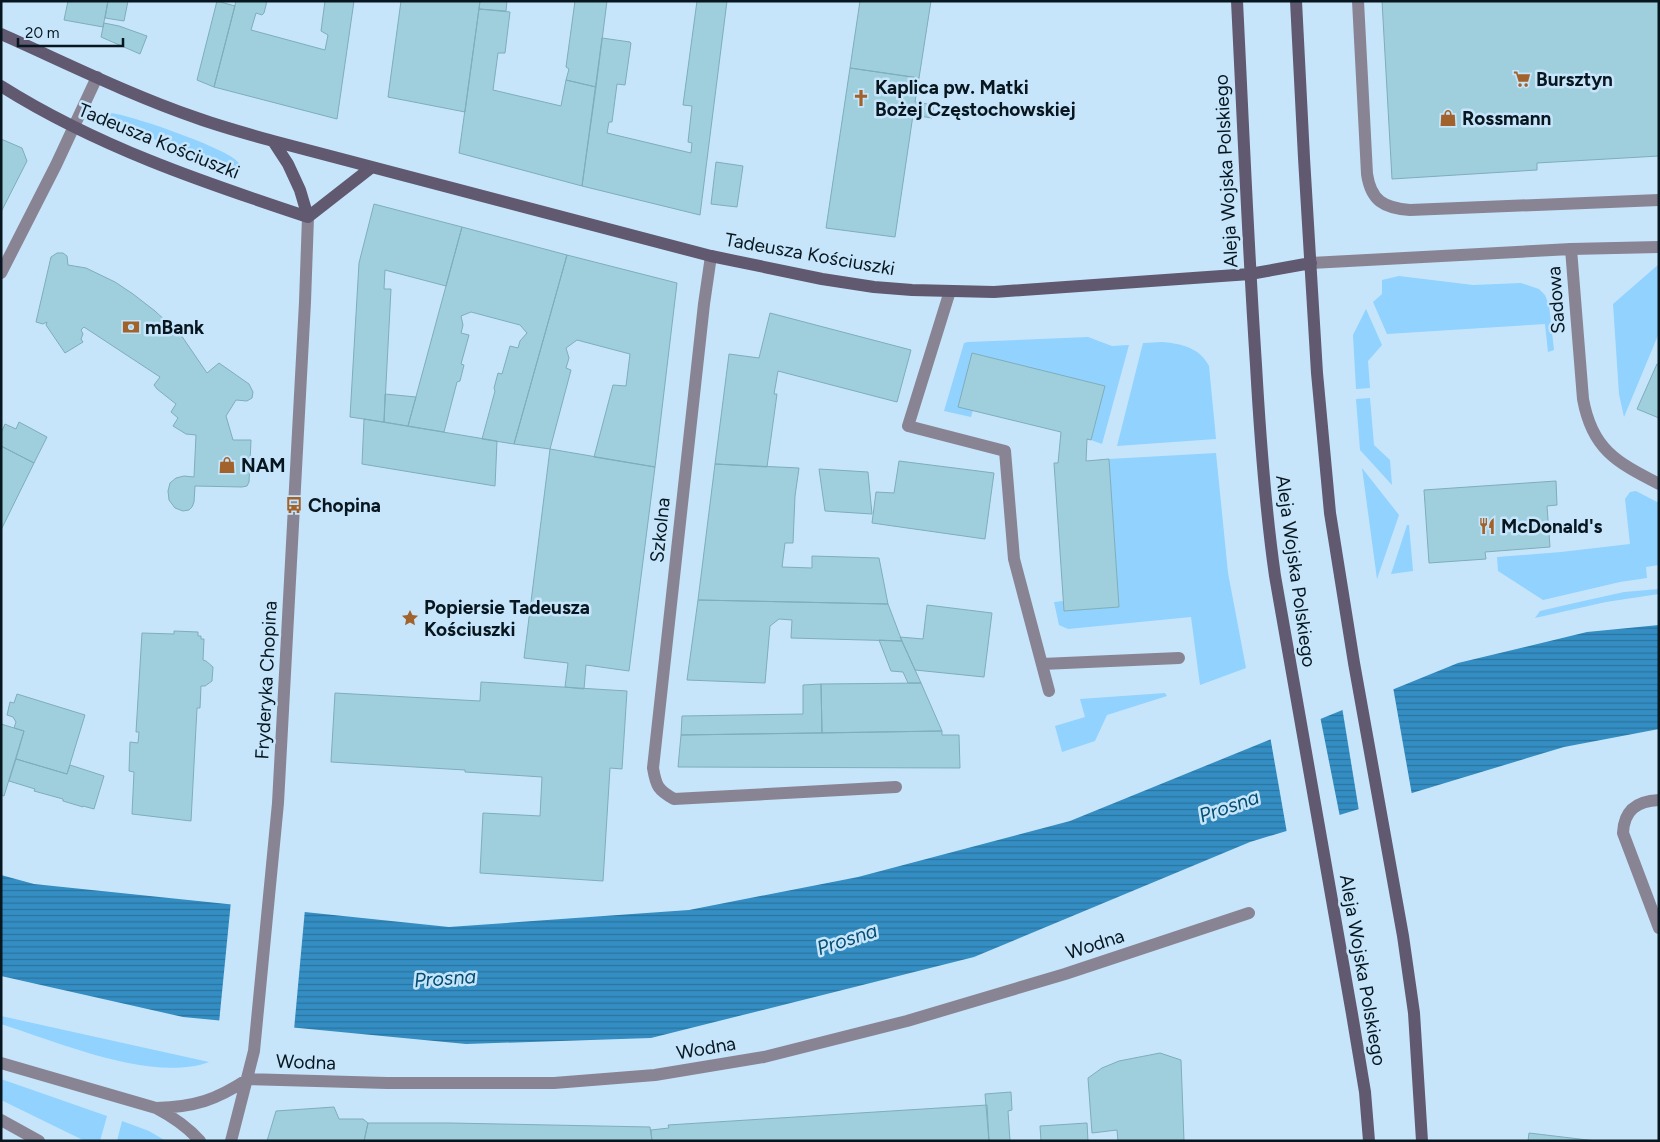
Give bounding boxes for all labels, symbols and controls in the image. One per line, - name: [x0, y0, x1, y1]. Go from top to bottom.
- scale bar: [18, 15, 122, 47]
- text: 20 m: [25, 24, 59, 42]
- place label: Bursztyn: [1536, 68, 1613, 91]
- supermarket icon: Bursztyn: [1512, 69, 1532, 89]
- street label: Aleja Wojska Polskiego: [1209, 74, 1243, 268]
- place label: Kaplica pw. Matki Bożej Częstochowskiej: [875, 76, 1076, 121]
- church icon: Kaplica pw. Matki Bożej Częstochowskiej: [851, 88, 871, 108]
- street label: Tadeusza Kościuszki: [75, 98, 243, 184]
- place label: Rossmann: [1462, 107, 1551, 130]
- shop icon: Rossmann: [1438, 108, 1458, 128]
- street label: Tadeusza Kościuszki: [723, 228, 897, 280]
- street label: Sadowa: [1542, 265, 1570, 335]
- place label: mBank: [145, 316, 205, 339]
- bank icon: mBank: [121, 317, 141, 337]
- place label: NAM: [241, 454, 286, 477]
- shop icon: NAM: [217, 455, 237, 475]
- street label: Aleja Wojska Polskiego: [1271, 473, 1321, 669]
- place label: Chopina: [308, 494, 381, 517]
- bus stop icon: Chopina: [284, 495, 304, 515]
- street label: Szkolna: [645, 496, 675, 564]
- place label: McDonald's: [1501, 515, 1603, 538]
- restaurant icon: McDonald's: [1477, 516, 1497, 536]
- place label: Popiersie Tadeusza Kościuszki: [424, 596, 590, 641]
- street label: Fryderyka Chopina: [250, 600, 282, 760]
- place icon: Popiersie Tadeusza Kościuszki: [400, 608, 420, 628]
- water label: Prosna: [1196, 784, 1263, 827]
- street label: Aleja Wojska Polskiego: [1335, 873, 1391, 1067]
- water label: Prosna: [814, 918, 881, 960]
- street label: Wodna: [1063, 924, 1127, 964]
- water label: Prosna: [413, 964, 477, 992]
- street label: Wodna: [674, 1031, 738, 1065]
- street label: Wodna: [276, 1049, 336, 1075]

